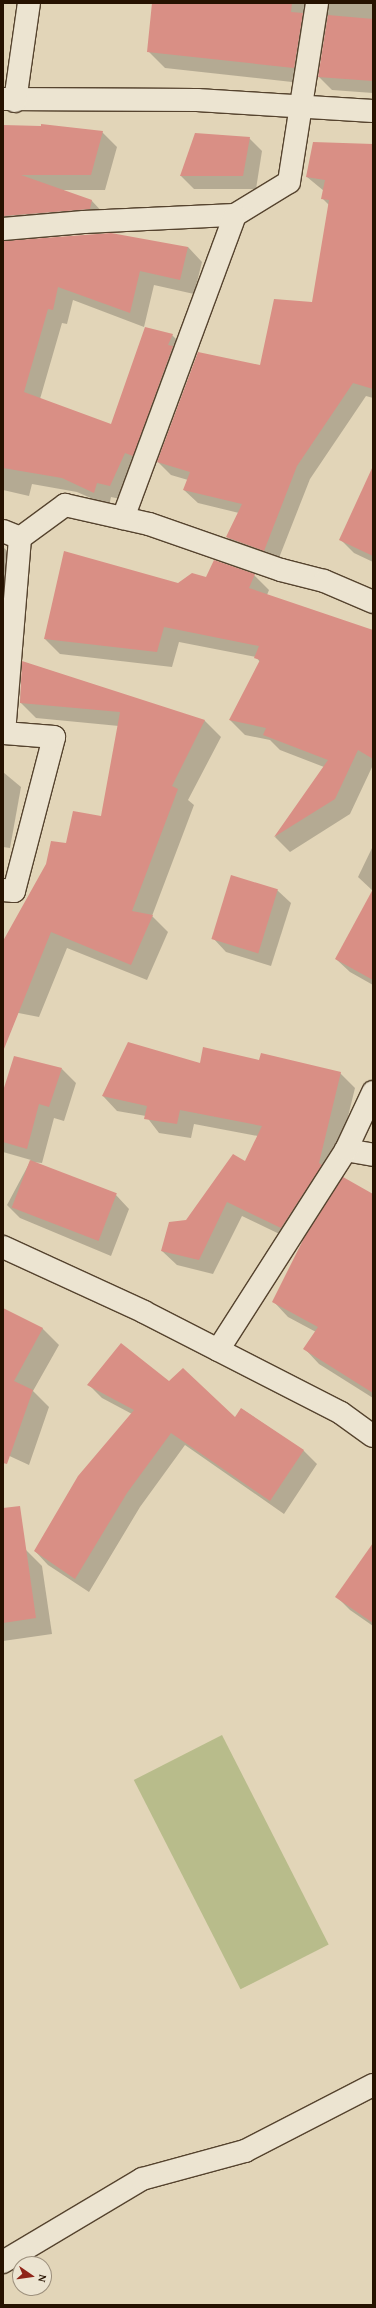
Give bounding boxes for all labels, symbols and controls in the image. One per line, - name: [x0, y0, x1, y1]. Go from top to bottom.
- north arrow: [12, 2256, 52, 2296]
- text: N: [34, 2273, 51, 2284]

